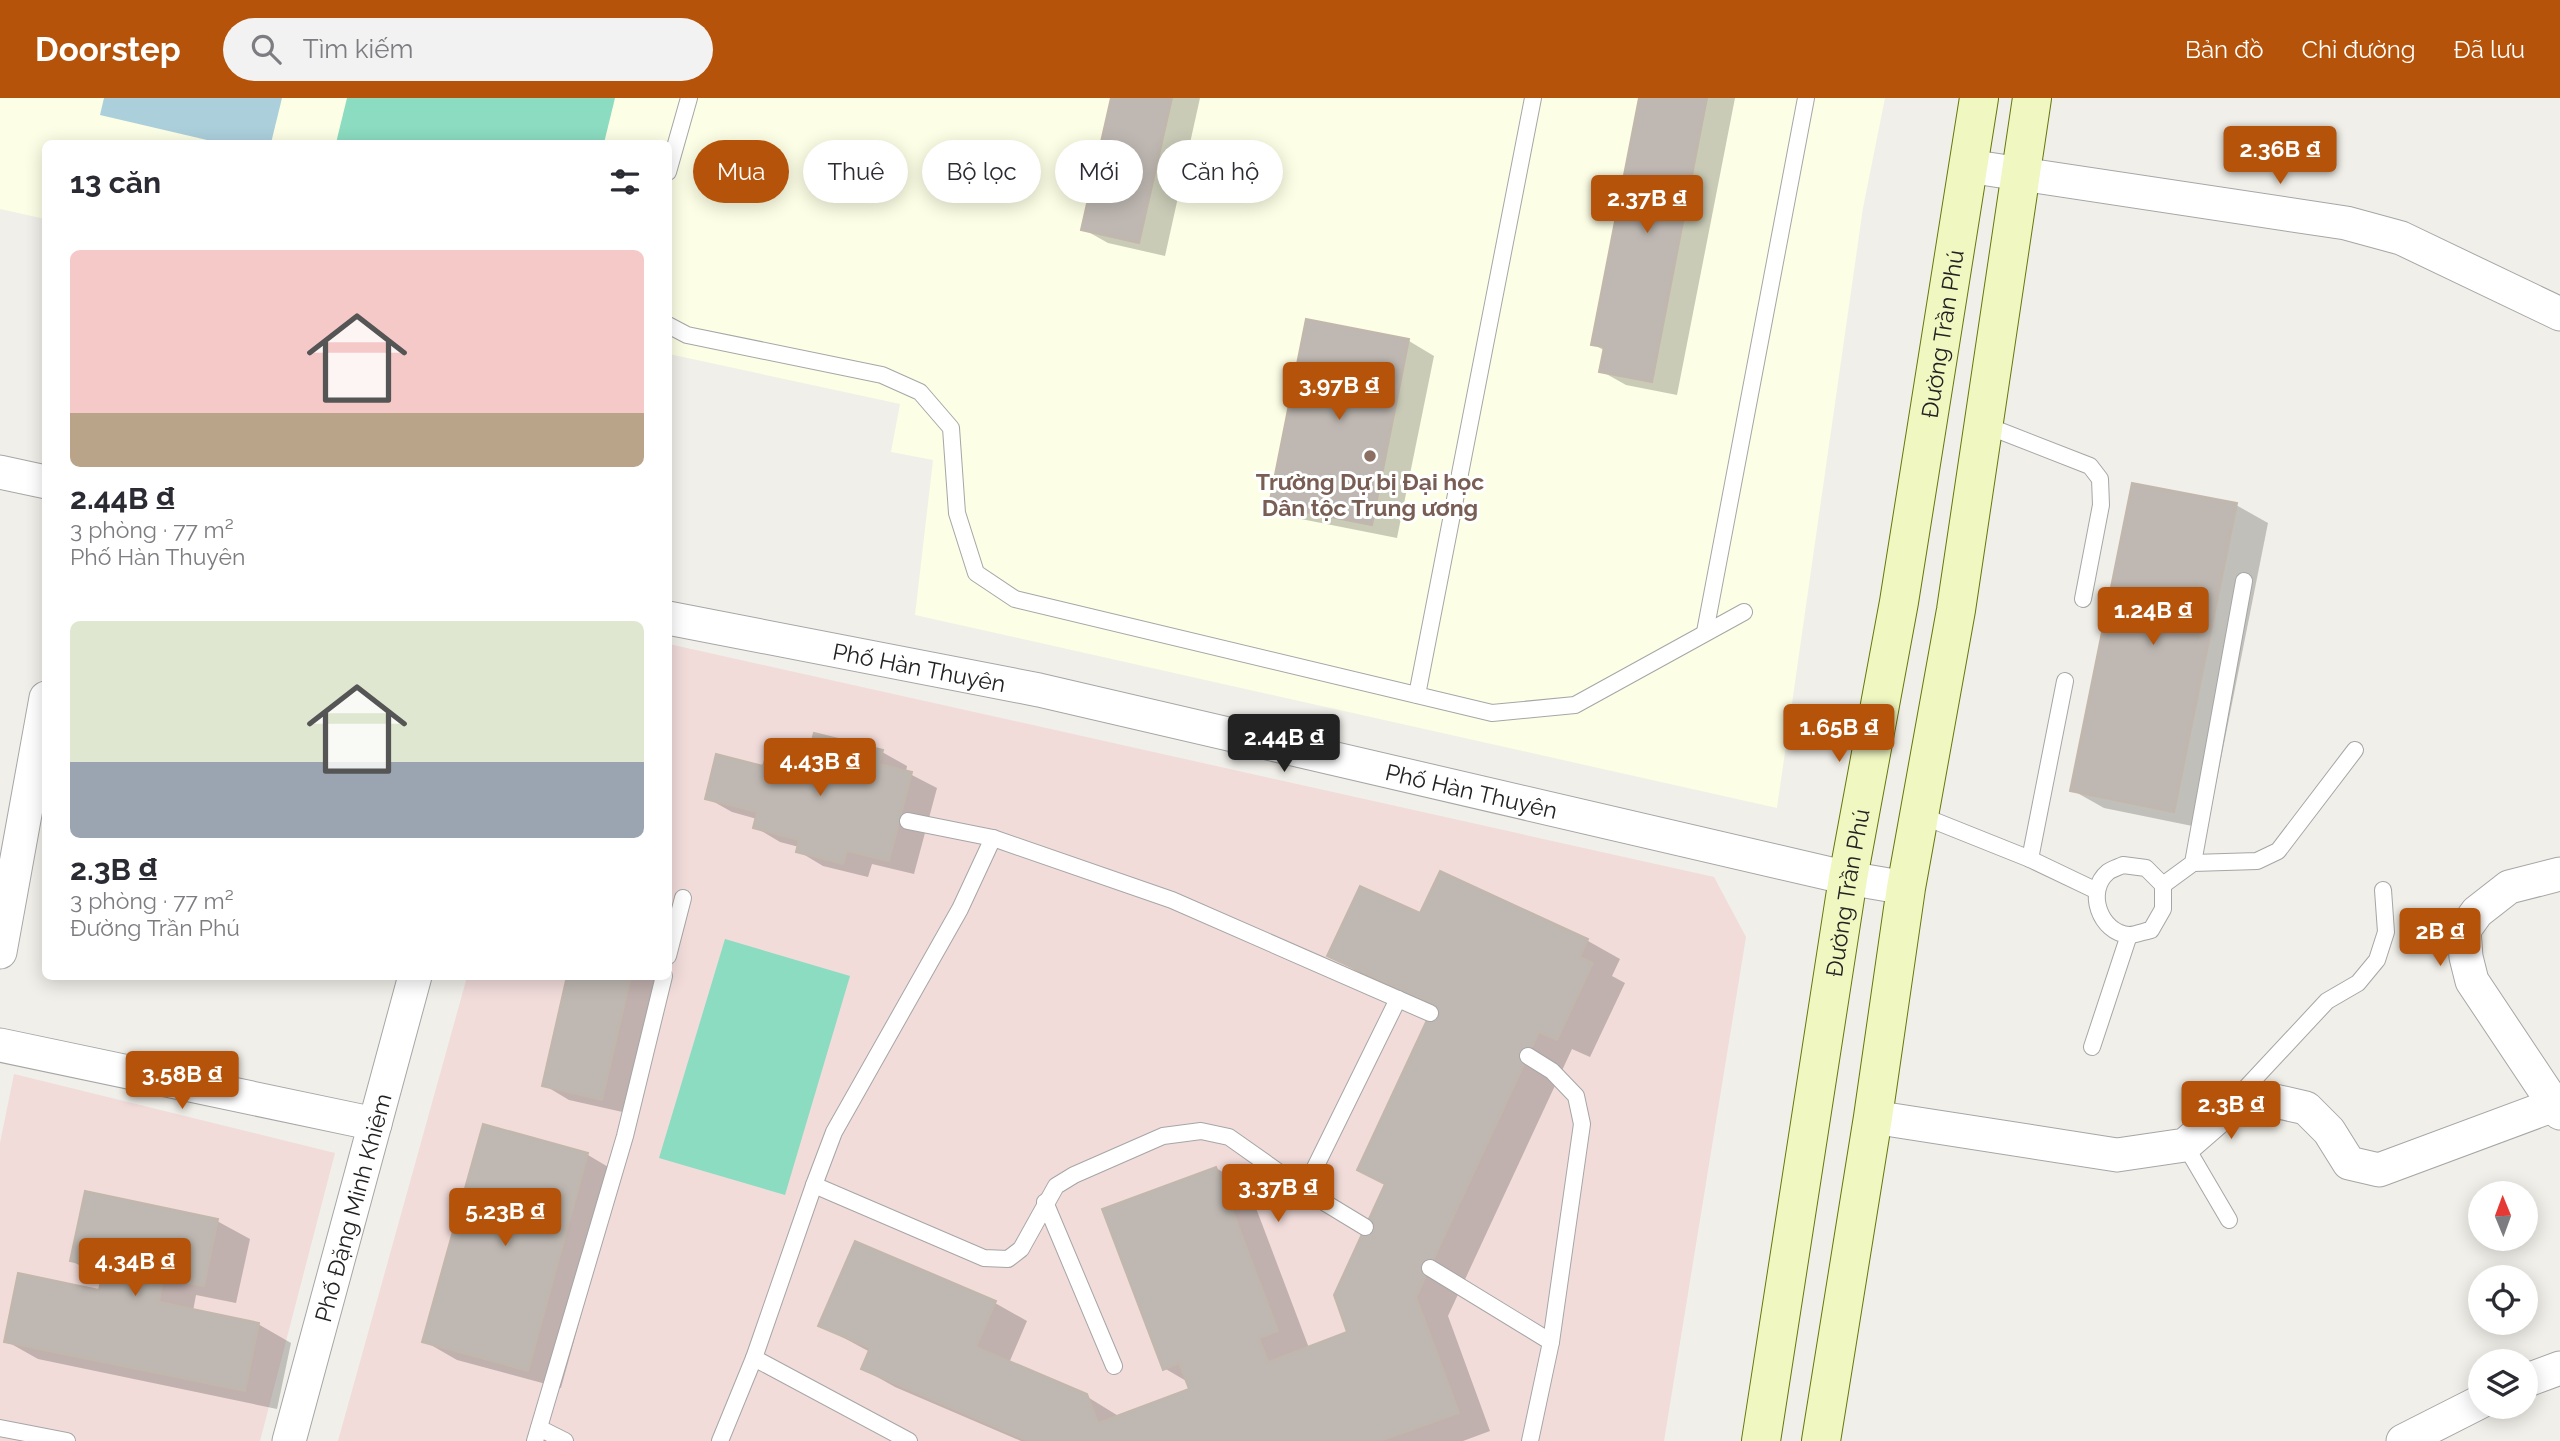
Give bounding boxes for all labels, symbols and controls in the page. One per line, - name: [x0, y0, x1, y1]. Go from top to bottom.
- search box: [223, 18, 713, 81]
- text: Doorstep: [35, 30, 181, 69]
- icon: search: [247, 30, 285, 68]
- text: Tìm kiếm: [303, 34, 413, 64]
- text: Bản đồ: [2185, 35, 2263, 64]
- text: Chỉ đường: [2301, 35, 2416, 64]
- text: Đã lưu: [2454, 35, 2525, 64]
- pin: 2.36B ₫: [2215, 126, 2345, 186]
- text: 2.36B ₫: [2240, 135, 2320, 162]
- chip: Mua: [693, 140, 789, 203]
- chip: Thuê: [803, 140, 908, 203]
- chip: Bộ lọc: [922, 140, 1041, 203]
- chip: Mới: [1055, 140, 1143, 203]
- chip: Căn hộ: [1157, 140, 1283, 203]
- icon: filters: [606, 163, 644, 201]
- text: 13 căn: [70, 165, 161, 200]
- pin: 2.37B ₫: [1582, 176, 1712, 235]
- text: 2.37B ₫: [1607, 184, 1687, 211]
- street label: Đường Trần Phú: [1915, 248, 1968, 420]
- icon: home: [294, 295, 420, 421]
- pin: 3.97B ₫: [1274, 362, 1404, 422]
- text: 3.97B ₫: [1299, 371, 1379, 398]
- marker: Trường Dự bị Đại học Dân tộc Trung ương: [1362, 448, 1378, 464]
- place label: Trường Dự bị Đại học Dân tộc Trung ương: [1256, 468, 1484, 521]
- text: 2.44B ₫: [70, 481, 175, 516]
- text: 3 phòng · 77 m²: [70, 516, 234, 543]
- text: Phố Hàn Thuyên: [70, 543, 245, 570]
- pin: 1.24B ₫: [2088, 588, 2218, 647]
- text: 1.24B ₫: [2114, 596, 2192, 623]
- street label: Phố Hàn Thuyên: [831, 637, 1008, 697]
- icon: home: [294, 666, 420, 792]
- pin: 1.65B ₫: [1774, 704, 1904, 764]
- text: 1.65B ₫: [1799, 713, 1879, 740]
- pin: 2.44B ₫: [1219, 714, 1349, 774]
- text: 2.44B ₫: [1244, 723, 1324, 750]
- pin: 4.43B ₫: [755, 738, 885, 798]
- text: 4.43B ₫: [780, 747, 860, 774]
- street label: Phố Hàn Thuyên: [1383, 758, 1560, 824]
- street label: Đường Trần Phú: [1819, 806, 1874, 979]
- text: 2.3B ₫: [70, 852, 157, 887]
- text: 3 phòng · 77 m²: [70, 887, 234, 914]
- pin: 2B ₫: [2399, 908, 2481, 968]
- text: Đường Trần Phú: [70, 914, 240, 941]
- text: 2B ₫: [2416, 917, 2464, 944]
- pin: 3.58B ₫: [117, 1052, 247, 1111]
- text: 3.58B ₫: [142, 1060, 222, 1087]
- pin: 2.3B ₫: [2174, 1082, 2288, 1141]
- street label: Phố Đặng Minh Khiêm: [308, 1090, 396, 1325]
- text: 2.3B ₫: [2198, 1090, 2264, 1117]
- pin: 3.37B ₫: [1213, 1164, 1343, 1224]
- text: 3.37B ₫: [1238, 1173, 1318, 1200]
- north arrow: [2468, 1181, 2538, 1251]
- map controls: [2468, 1181, 2538, 1419]
- pin: 5.23B ₫: [440, 1188, 570, 1248]
- text: 5.23B ₫: [465, 1197, 545, 1224]
- pin: 4.34B ₫: [70, 1238, 200, 1298]
- text: 4.34B ₫: [95, 1247, 175, 1274]
- button: locate: [2468, 1265, 2538, 1335]
- button: layers: [2468, 1349, 2538, 1419]

